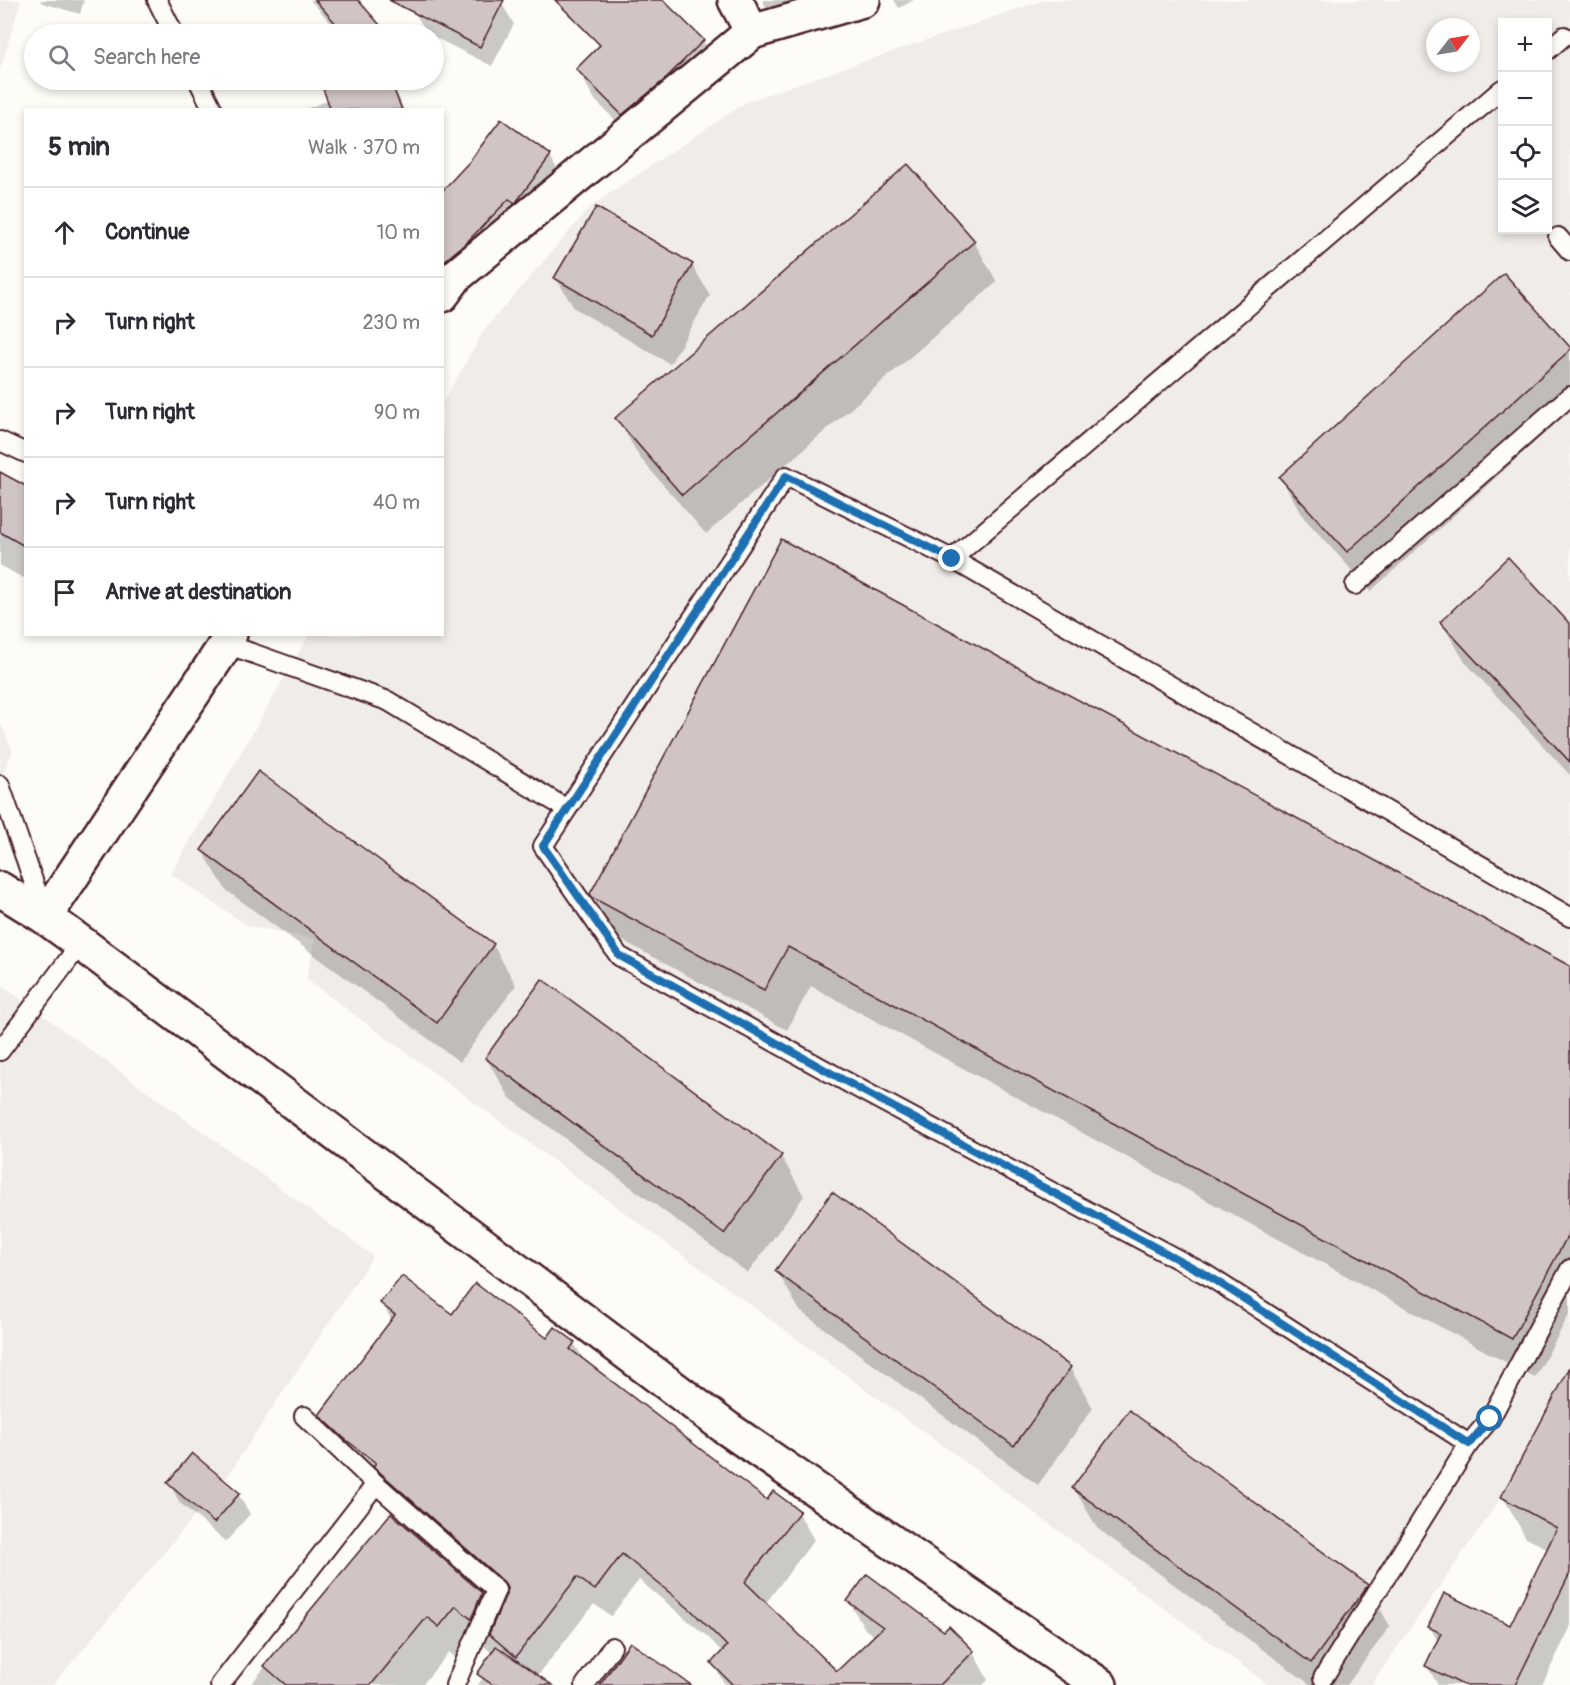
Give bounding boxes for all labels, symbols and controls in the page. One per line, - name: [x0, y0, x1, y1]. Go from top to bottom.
- north arrow: [1426, 18, 1480, 72]
- map controls: [1498, 18, 1552, 234]
- button: +: [1498, 18, 1552, 72]
- search box: [24, 24, 444, 90]
- icon: search: [45, 41, 78, 74]
- text: Search here: [93, 43, 200, 71]
- button: −: [1498, 72, 1552, 126]
- button: locate: [1498, 126, 1552, 180]
- text: 5 min: [48, 131, 110, 163]
- text: Walk · 370 m: [308, 135, 420, 160]
- button: layers: [1498, 180, 1552, 234]
- icon: ahead: [48, 216, 81, 249]
- text: Continue: [105, 218, 189, 246]
- text: 10 m: [376, 220, 420, 245]
- icon: right: [48, 306, 81, 339]
- text: Turn right: [105, 308, 195, 336]
- text: 230 m: [363, 310, 420, 335]
- icon: right: [48, 396, 81, 429]
- text: Turn right: [105, 398, 195, 426]
- text: 90 m: [374, 400, 420, 425]
- icon: right: [48, 486, 81, 519]
- text: Turn right: [105, 488, 195, 516]
- text: 40 m: [373, 490, 420, 515]
- route end: [938, 545, 964, 571]
- icon: arrive: [48, 576, 81, 609]
- text: Arrive at destination: [105, 578, 291, 606]
- route start: [1476, 1405, 1502, 1431]

